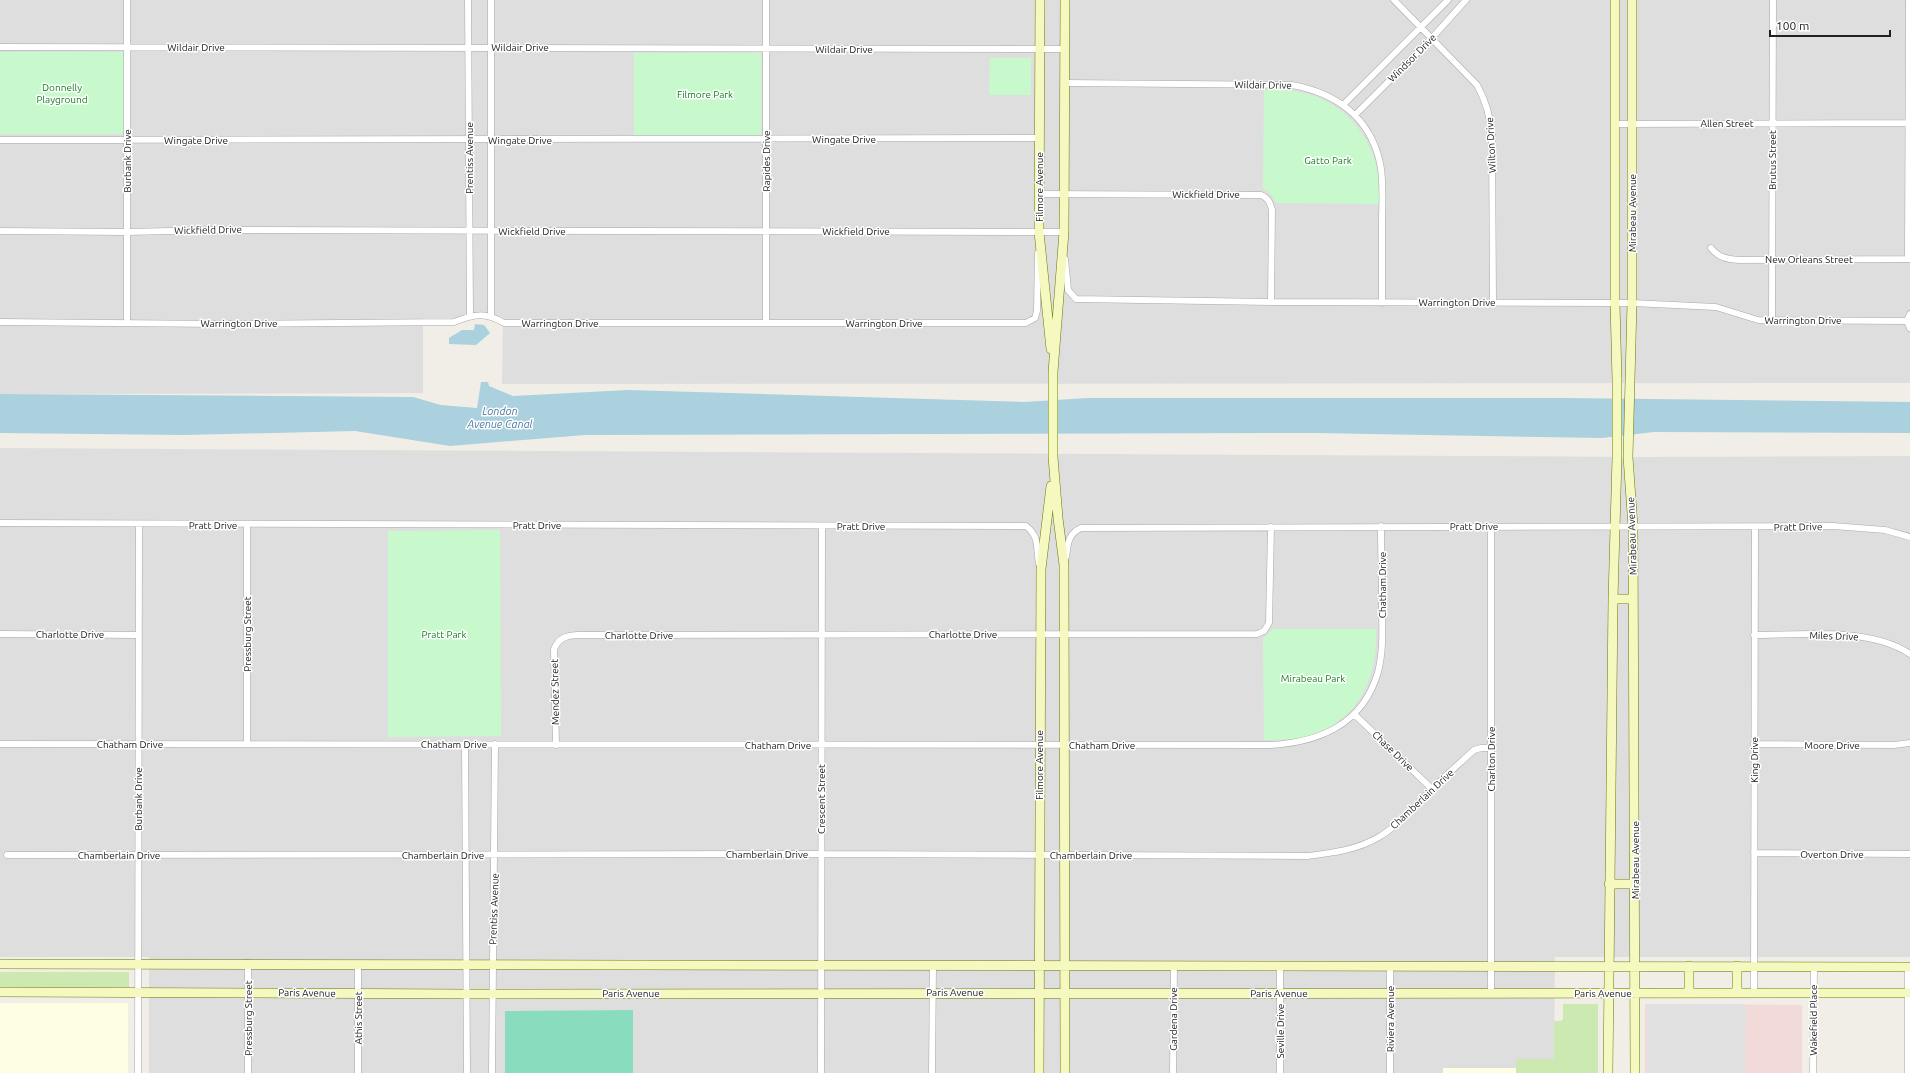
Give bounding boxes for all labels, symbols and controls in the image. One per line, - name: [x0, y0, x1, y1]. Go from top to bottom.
- scale bar: [1770, 12, 1890, 38]
- text: 100 m: [1776, 19, 1809, 32]
- street label: Windsor Drive: [1386, 32, 1438, 84]
- street label: Wildair Drive: [167, 42, 225, 53]
- street label: Wildair Drive: [491, 42, 549, 53]
- street label: Wildair Drive: [815, 44, 873, 55]
- street label: Wildair Drive: [1234, 79, 1292, 91]
- park label: Donnelly Playground: [36, 82, 88, 105]
- park label: Filmore Park: [677, 89, 733, 100]
- street label: Wilton Drive: [1484, 117, 1498, 173]
- street label: Allen Street: [1700, 118, 1754, 129]
- street label: Prentiss Avenue: [464, 122, 475, 194]
- street label: Burbank Drive: [122, 129, 133, 193]
- street label: Rapides Drive: [761, 130, 772, 192]
- street label: Brutus Street: [1767, 130, 1778, 190]
- street label: Wingate Drive: [812, 134, 876, 145]
- street label: Wingate Drive: [164, 135, 228, 146]
- street label: Wingate Drive: [488, 135, 552, 146]
- street label: Filmore Avenue: [1034, 152, 1045, 222]
- park label: Gatto Park: [1304, 155, 1352, 166]
- street label: Mirabeau Avenue: [1627, 174, 1638, 252]
- street label: Wickfield Drive: [1172, 189, 1240, 200]
- street label: Wickfield Drive: [174, 224, 242, 236]
- street label: Wickfield Drive: [498, 226, 566, 237]
- street label: Wickfield Drive: [822, 226, 890, 237]
- street label: New Orleans Street: [1765, 254, 1853, 265]
- street label: Warrington Drive: [1418, 297, 1496, 308]
- street label: Warrington Drive: [1764, 315, 1842, 326]
- street label: Warrington Drive: [200, 318, 278, 329]
- street label: Warrington Drive: [521, 318, 599, 329]
- street label: Warrington Drive: [845, 318, 923, 329]
- water label: London Avenue Canal: [466, 405, 533, 430]
- street label: Mirabeau Avenue: [1625, 497, 1639, 575]
- street label: Pratt Drive: [189, 520, 237, 531]
- street label: Pratt Drive: [513, 520, 561, 531]
- street label: Pratt Drive: [837, 521, 885, 532]
- street label: Pratt Drive: [1450, 521, 1498, 532]
- street label: Pratt Drive: [1774, 521, 1822, 533]
- street label: Chatham Drive: [1377, 552, 1388, 618]
- street label: Pressburg Street: [242, 596, 253, 672]
- street label: Charlotte Drive: [36, 629, 104, 640]
- park label: Pratt Park: [422, 629, 466, 640]
- street label: Charlotte Drive: [929, 629, 997, 640]
- street label: Charlotte Drive: [605, 630, 673, 641]
- street label: Miles Drive: [1809, 630, 1859, 642]
- street label: Mendez Street: [549, 659, 561, 725]
- park label: Mirabeau Park: [1281, 673, 1345, 684]
- street label: Charlton Drive: [1486, 727, 1497, 791]
- street label: Chase Drive: [1370, 729, 1416, 773]
- street label: Filmore Avenue: [1034, 730, 1045, 800]
- street label: King Drive: [1749, 737, 1760, 783]
- street label: Chatham Drive: [97, 739, 163, 750]
- street label: Chatham Drive: [421, 739, 487, 750]
- street label: Chatham Drive: [745, 740, 811, 751]
- street label: Chatham Drive: [1069, 740, 1135, 751]
- street label: Moore Drive: [1804, 740, 1860, 751]
- street label: Crescent Street: [816, 764, 827, 834]
- street label: Burbank Drive: [133, 767, 144, 831]
- street label: Chamberlain Drive: [1388, 767, 1456, 831]
- street label: Mirabeau Avenue: [1630, 821, 1641, 899]
- street label: Chamberlain Drive: [726, 849, 808, 860]
- street label: Overton Drive: [1800, 849, 1864, 860]
- street label: Chamberlain Drive: [78, 850, 160, 861]
- street label: Chamberlain Drive: [402, 850, 484, 861]
- street label: Chamberlain Drive: [1050, 850, 1132, 861]
- street label: Prentiss Avenue: [487, 873, 501, 945]
- street label: Pressburg Street: [243, 980, 254, 1056]
- street label: Wakefield Place: [1808, 984, 1819, 1056]
- street label: Riviera Avenue: [1385, 986, 1396, 1052]
- street label: Paris Avenue: [278, 987, 336, 999]
- street label: Paris Avenue: [926, 987, 984, 998]
- street label: Gardena Drive: [1168, 987, 1179, 1051]
- street label: Paris Avenue: [602, 988, 660, 999]
- street label: Paris Avenue: [1250, 988, 1308, 999]
- street label: Paris Avenue: [1574, 988, 1632, 999]
- street label: Athis Street: [353, 991, 364, 1045]
- street label: Seville Drive: [1275, 1004, 1286, 1058]

